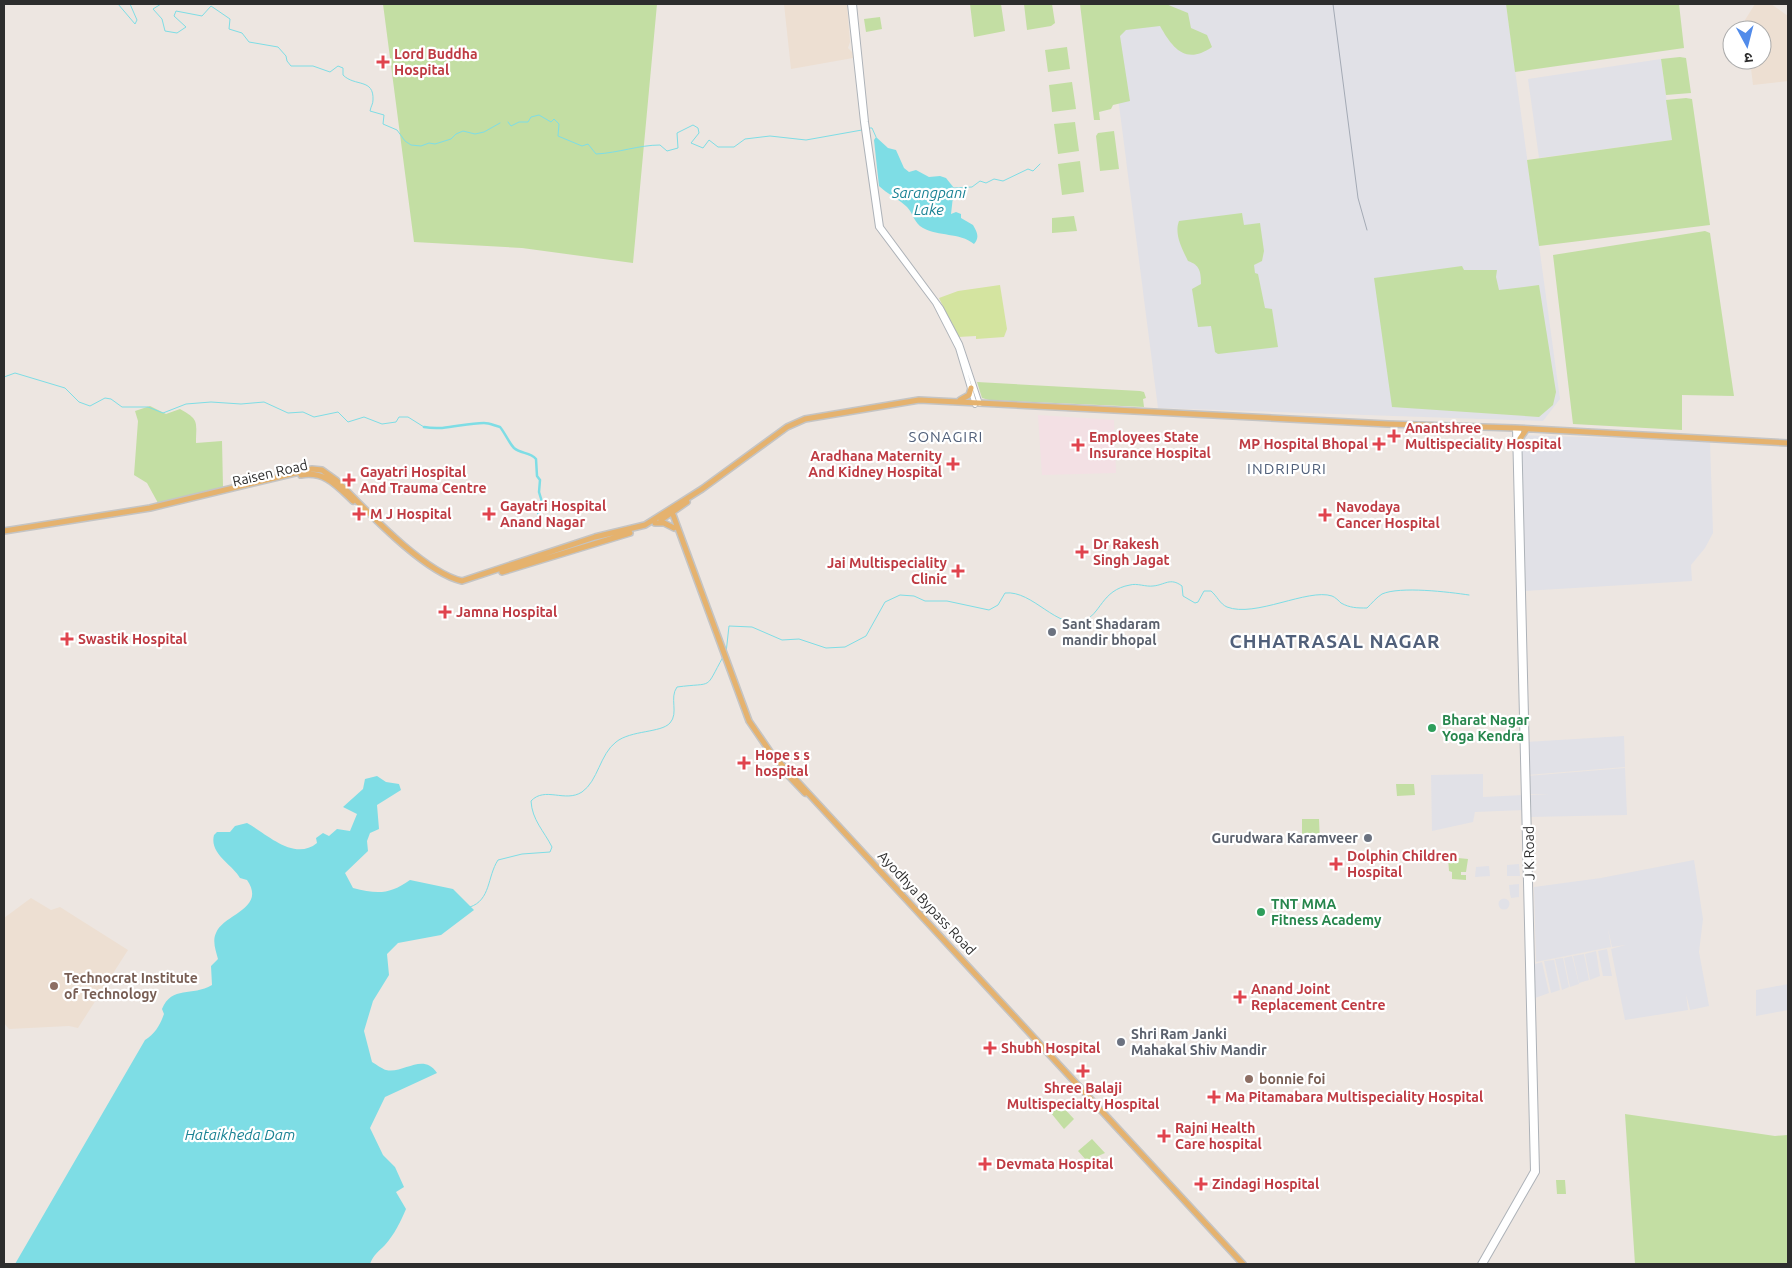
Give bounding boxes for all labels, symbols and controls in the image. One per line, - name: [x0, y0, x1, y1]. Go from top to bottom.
- north arrow: [1722, 20, 1772, 70]
- place label: Lord Buddha Hospital: [394, 46, 478, 78]
- text: उ: [1743, 49, 1754, 66]
- marker: Lord Buddha Hospital: [376, 55, 390, 69]
- water label: Sarangpani Lake: [891, 184, 967, 218]
- place label: Anantshree Multispeciality Hospital: [1405, 420, 1561, 452]
- district label: SONAGIRI: [909, 428, 983, 445]
- place label: Employees State Insurance Hospital: [1089, 429, 1211, 461]
- marker: Anantshree Multispeciality Hospital: [1387, 429, 1401, 443]
- place label: MP Hospital Bhopal: [1239, 436, 1368, 452]
- marker: MP Hospital Bhopal: [1372, 437, 1386, 451]
- marker: Employees State Insurance Hospital: [1071, 438, 1085, 452]
- place label: Aradhana Maternity And Kidney Hospital: [808, 448, 943, 480]
- street label: Raisen Road: [231, 457, 309, 489]
- marker: Aradhana Maternity And Kidney Hospital: [946, 457, 960, 471]
- district label: INDRIPURI: [1247, 460, 1327, 477]
- place label: Gayatri Hospital And Trauma Centre: [360, 464, 487, 496]
- marker: Gayatri Hospital And Trauma Centre: [342, 473, 356, 487]
- place label: Gayatri Hospital Anand Nagar: [500, 498, 606, 530]
- place label: Navodaya Cancer Hospital: [1336, 499, 1440, 531]
- place label: M J Hospital: [370, 506, 452, 522]
- marker: M J Hospital: [352, 507, 366, 521]
- marker: Gayatri Hospital Anand Nagar: [482, 507, 496, 521]
- marker: Navodaya Cancer Hospital: [1318, 508, 1332, 522]
- place label: Dr Rakesh Singh Jagat: [1093, 536, 1170, 568]
- marker: Dr Rakesh Singh Jagat: [1075, 545, 1089, 559]
- place label: Jai Multispeciality Clinic: [827, 555, 948, 587]
- marker: Jai Multispeciality Clinic: [951, 564, 965, 578]
- place label: Jamna Hospital: [456, 604, 557, 620]
- marker: Jamna Hospital: [438, 605, 452, 619]
- place label: Sant Shadaram mandir bhopal: [1062, 616, 1160, 648]
- marker: Sant Shadaram mandir bhopal: [1046, 626, 1058, 638]
- district label: CHHATRASAL NAGAR: [1230, 630, 1440, 652]
- place label: Swastik Hospital: [78, 631, 187, 647]
- marker: Swastik Hospital: [60, 632, 74, 646]
- place label: Bharat Nagar Yoga Kendra: [1442, 712, 1530, 744]
- marker: Bharat Nagar Yoga Kendra: [1426, 722, 1438, 734]
- place label: Hope s s hospital: [755, 747, 810, 779]
- marker: Hope s s hospital: [737, 756, 751, 770]
- street label: J K Road: [1521, 826, 1537, 880]
- place label: Gurudwara Karamveer: [1211, 830, 1358, 846]
- marker: Gurudwara Karamveer: [1362, 832, 1374, 844]
- street label: Ayodhya Bypass Road: [875, 848, 979, 958]
- place label: Dolphin Children Hospital: [1347, 848, 1457, 880]
- marker: Dolphin Children Hospital: [1329, 857, 1343, 871]
- place label: TNT MMA Fitness Academy: [1271, 896, 1382, 928]
- marker: TNT MMA Fitness Academy: [1255, 906, 1267, 918]
- place label: Technocrat Institute of Technology: [64, 970, 198, 1002]
- marker: Technocrat Institute of Technology: [48, 980, 60, 992]
- place label: Anand Joint Replacement Centre: [1251, 981, 1386, 1013]
- marker: Anand Joint Replacement Centre: [1233, 990, 1247, 1004]
- place label: Shri Ram Janki Mahakal Shiv Mandir: [1131, 1026, 1267, 1058]
- marker: Shri Ram Janki Mahakal Shiv Mandir: [1115, 1036, 1127, 1048]
- place label: Shubh Hospital: [1001, 1040, 1100, 1056]
- marker: Shubh Hospital: [983, 1041, 997, 1055]
- marker: Shree Balaji Multispecialty Hospital: [1076, 1064, 1090, 1078]
- place label: bonnie foi: [1259, 1071, 1326, 1087]
- marker: bonnie foi: [1243, 1073, 1255, 1085]
- place label: Shree Balaji Multispecialty Hospital: [1007, 1080, 1159, 1112]
- place label: Ma Pitamabara Multispeciality Hospital: [1225, 1089, 1483, 1105]
- marker: Ma Pitamabara Multispeciality Hospital: [1207, 1090, 1221, 1104]
- place label: Rajni Health Care hospital: [1175, 1120, 1262, 1152]
- water label: Hataikheda Dam: [185, 1126, 295, 1143]
- marker: Rajni Health Care hospital: [1157, 1129, 1171, 1143]
- place label: Devmata Hospital: [996, 1156, 1113, 1172]
- marker: Devmata Hospital: [978, 1157, 992, 1171]
- place label: Zindagi Hospital: [1212, 1176, 1319, 1192]
- marker: Zindagi Hospital: [1194, 1177, 1208, 1191]

